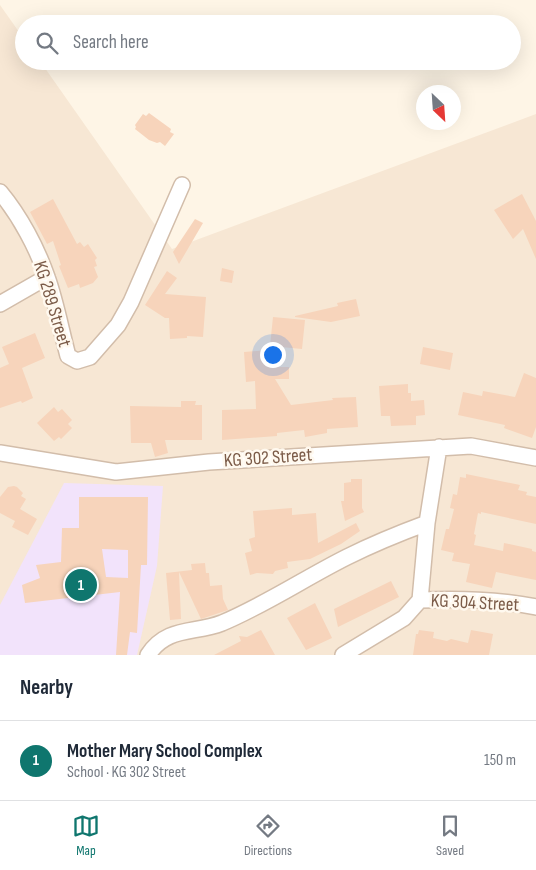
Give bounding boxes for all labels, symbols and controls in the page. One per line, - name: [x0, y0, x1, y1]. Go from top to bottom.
- search box: [15, 15, 521, 70]
- icon: search: [33, 29, 61, 57]
- text: Search here: [73, 31, 149, 54]
- north arrow: [416, 85, 461, 130]
- street label: KG 289 Street: [28, 258, 76, 350]
- your location: [260, 342, 286, 368]
- street label: KG 302 Street: [223, 443, 313, 473]
- pin: 1: [65, 566, 97, 604]
- street label: KG 304 Street: [430, 589, 520, 617]
- text: Nearby: [20, 675, 73, 700]
- text: Mother Mary School Complex: [67, 740, 263, 763]
- text: 1: [33, 751, 39, 770]
- text: 150 m: [484, 751, 516, 770]
- text: School · KG 302 Street: [67, 763, 186, 782]
- tab: Map: [72, 812, 100, 859]
- tab: Directions: [244, 812, 292, 859]
- tab: Saved: [436, 812, 464, 859]

